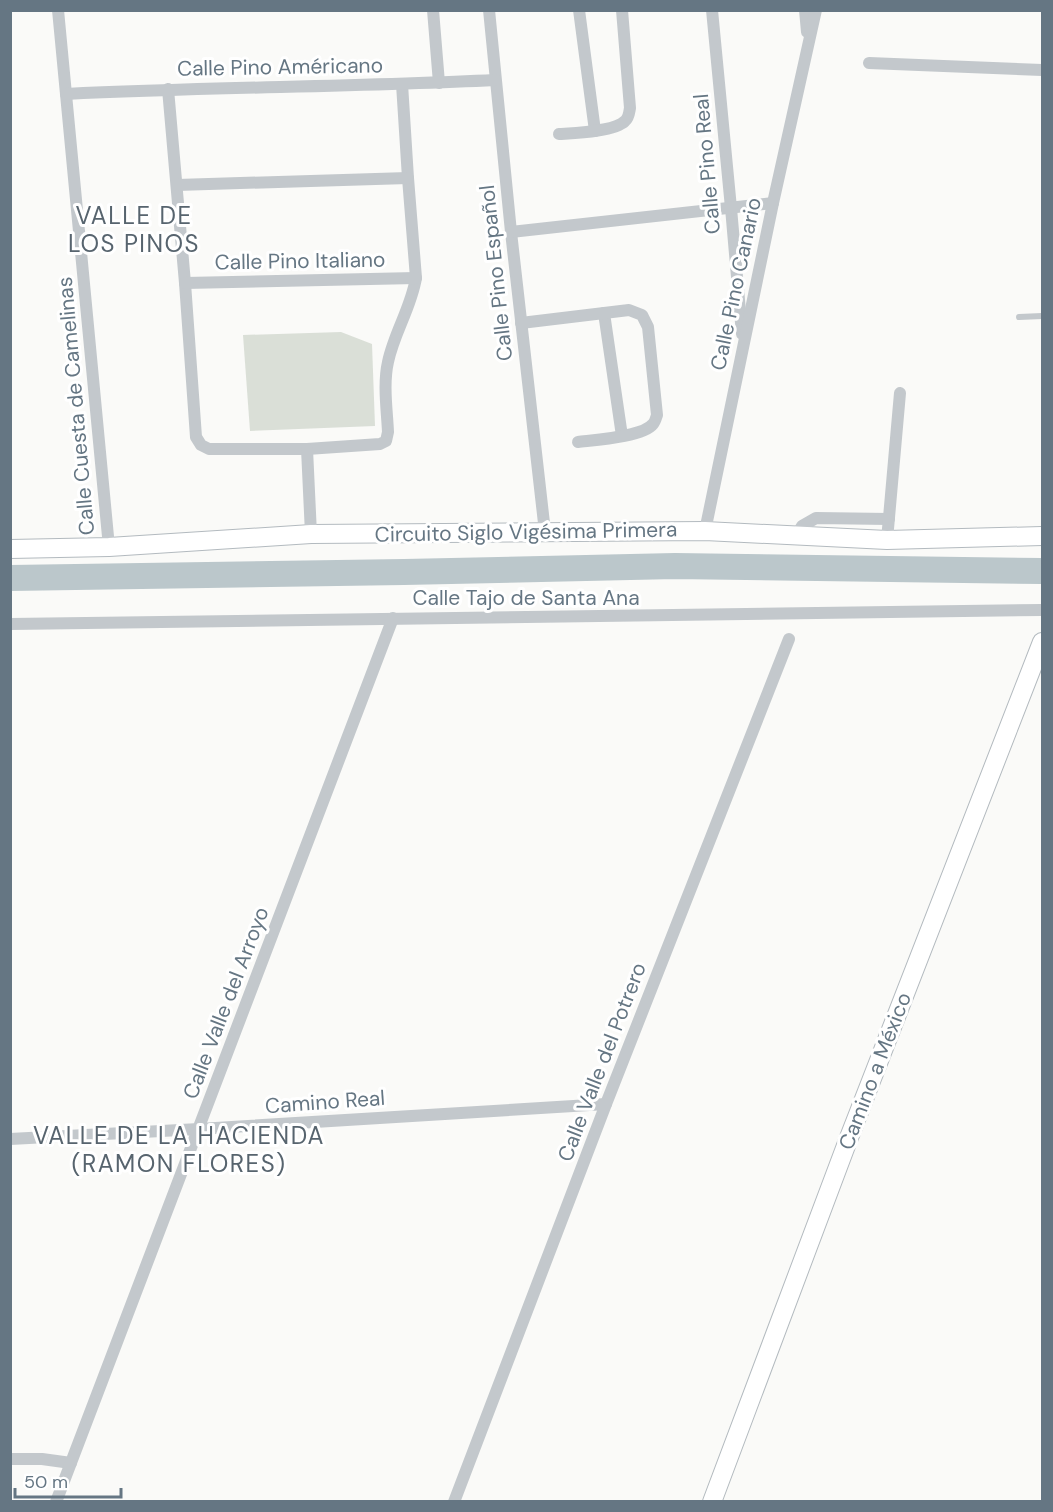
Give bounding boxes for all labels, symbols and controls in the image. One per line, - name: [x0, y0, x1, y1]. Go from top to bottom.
- street label: Calle Pino Américano: [177, 51, 383, 83]
- street label: Calle Pino Real: [687, 93, 727, 235]
- street label: Calle Pino Español: [473, 184, 519, 362]
- street label: Calle Pino Canario: [704, 195, 768, 373]
- district label: VALLE DE LOS PINOS: [68, 200, 200, 259]
- street label: Calle Pino Italiano: [214, 246, 386, 276]
- street label: Calle Cuesta de Camelinas: [51, 276, 101, 536]
- street label: Circuito Siglo Vigésima Primera: [374, 515, 678, 549]
- street label: Calle Tajo de Santa Ana: [412, 584, 640, 612]
- street label: Calle Valle del Arroyo: [176, 903, 276, 1103]
- street label: Calle Valle del Potrero: [551, 959, 653, 1165]
- street label: Camino a México: [832, 988, 918, 1154]
- street label: Camino Real: [264, 1084, 386, 1120]
- district label: VALLE DE LA HACIENDA (RAMON FLORES): [33, 1120, 325, 1179]
- scale bar: [15, 1461, 122, 1499]
- text: 50 m: [24, 1470, 68, 1494]

